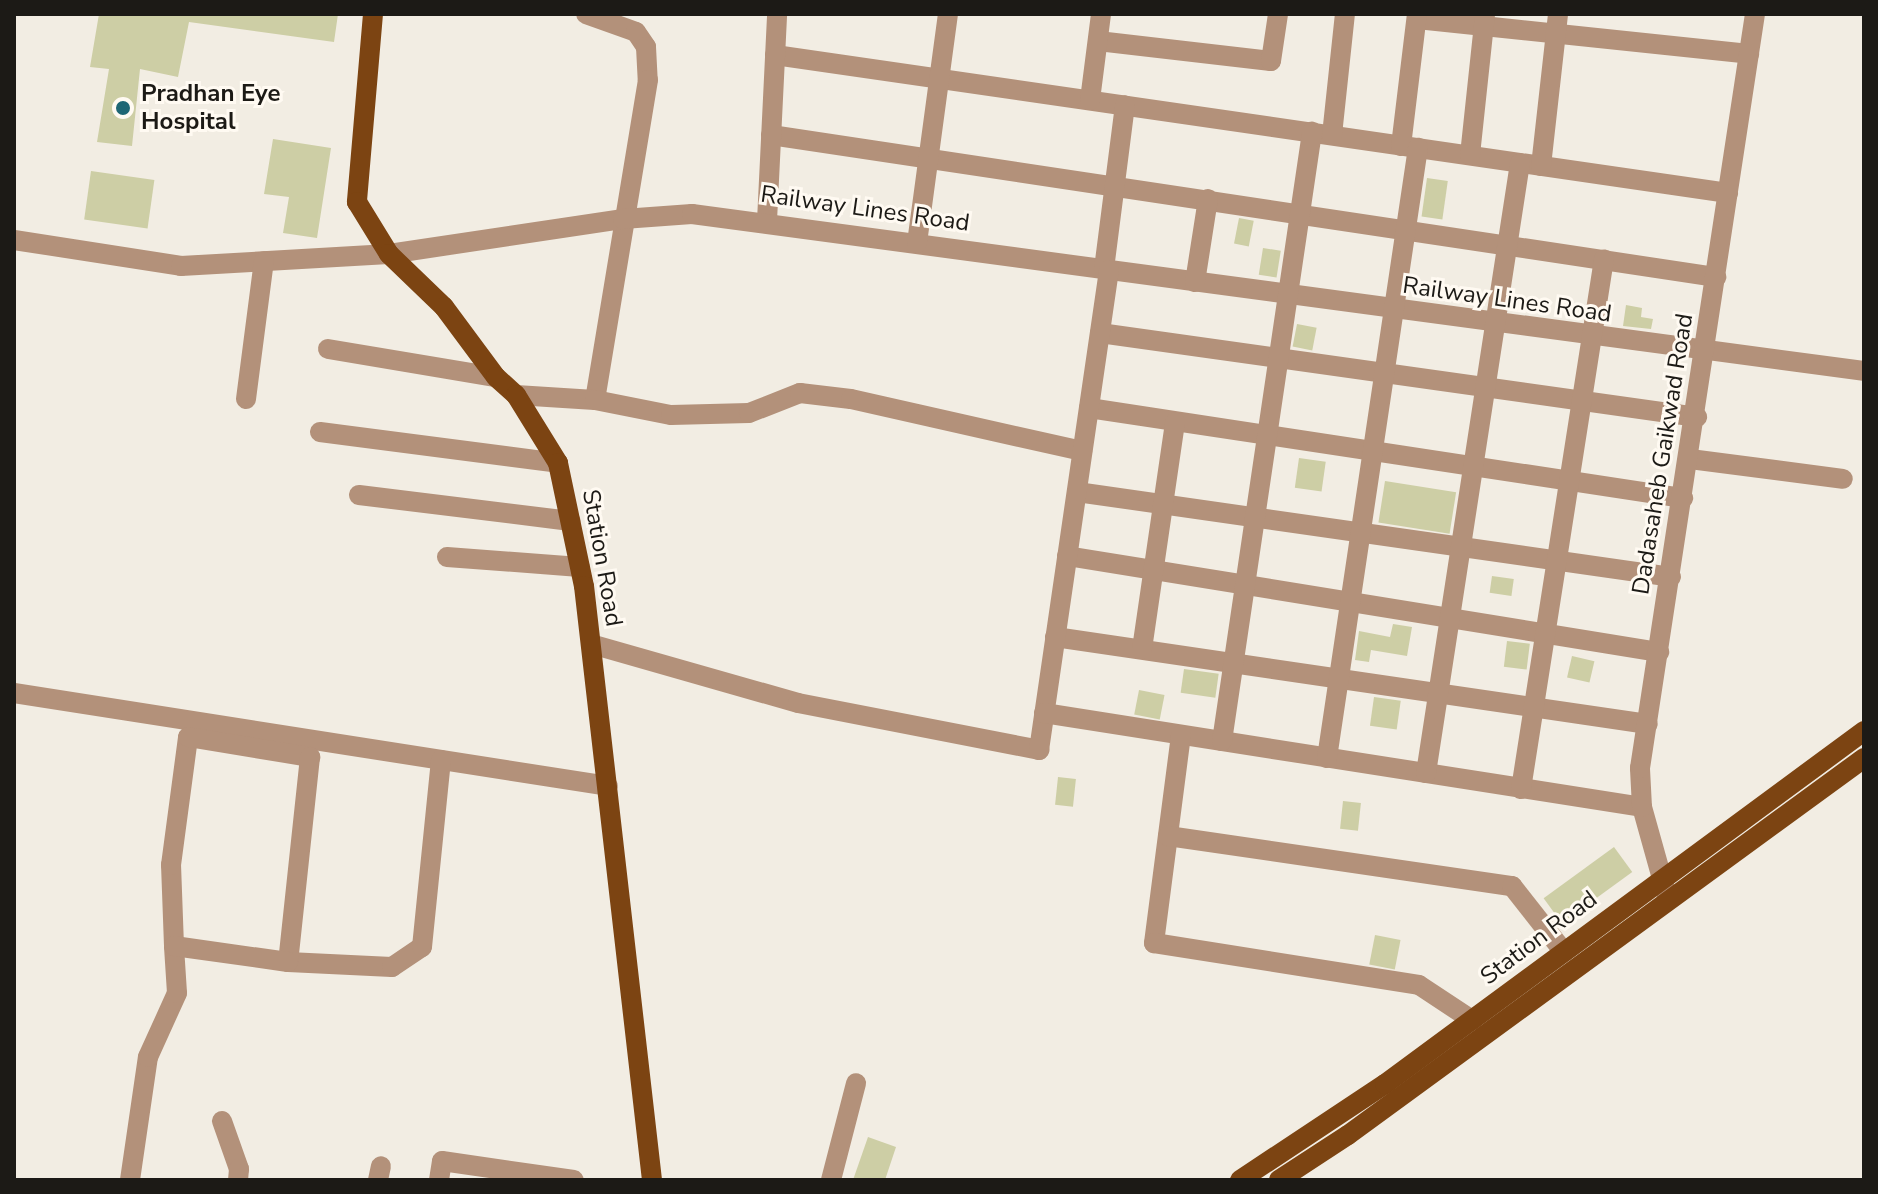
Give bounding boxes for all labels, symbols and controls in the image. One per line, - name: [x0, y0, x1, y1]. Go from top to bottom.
- place label: Pradhan Eye Hospital: [141, 80, 280, 136]
- marker: Pradhan Eye Hospital: [112, 97, 134, 119]
- street label: Railway Lines Road: [759, 180, 971, 238]
- street label: Railway Lines Road: [1401, 271, 1613, 329]
- street label: Dadasaheb Gaikwad Road: [1627, 311, 1699, 597]
- street label: Station Road: [576, 487, 628, 629]
- street label: Station Road: [1475, 885, 1603, 991]

